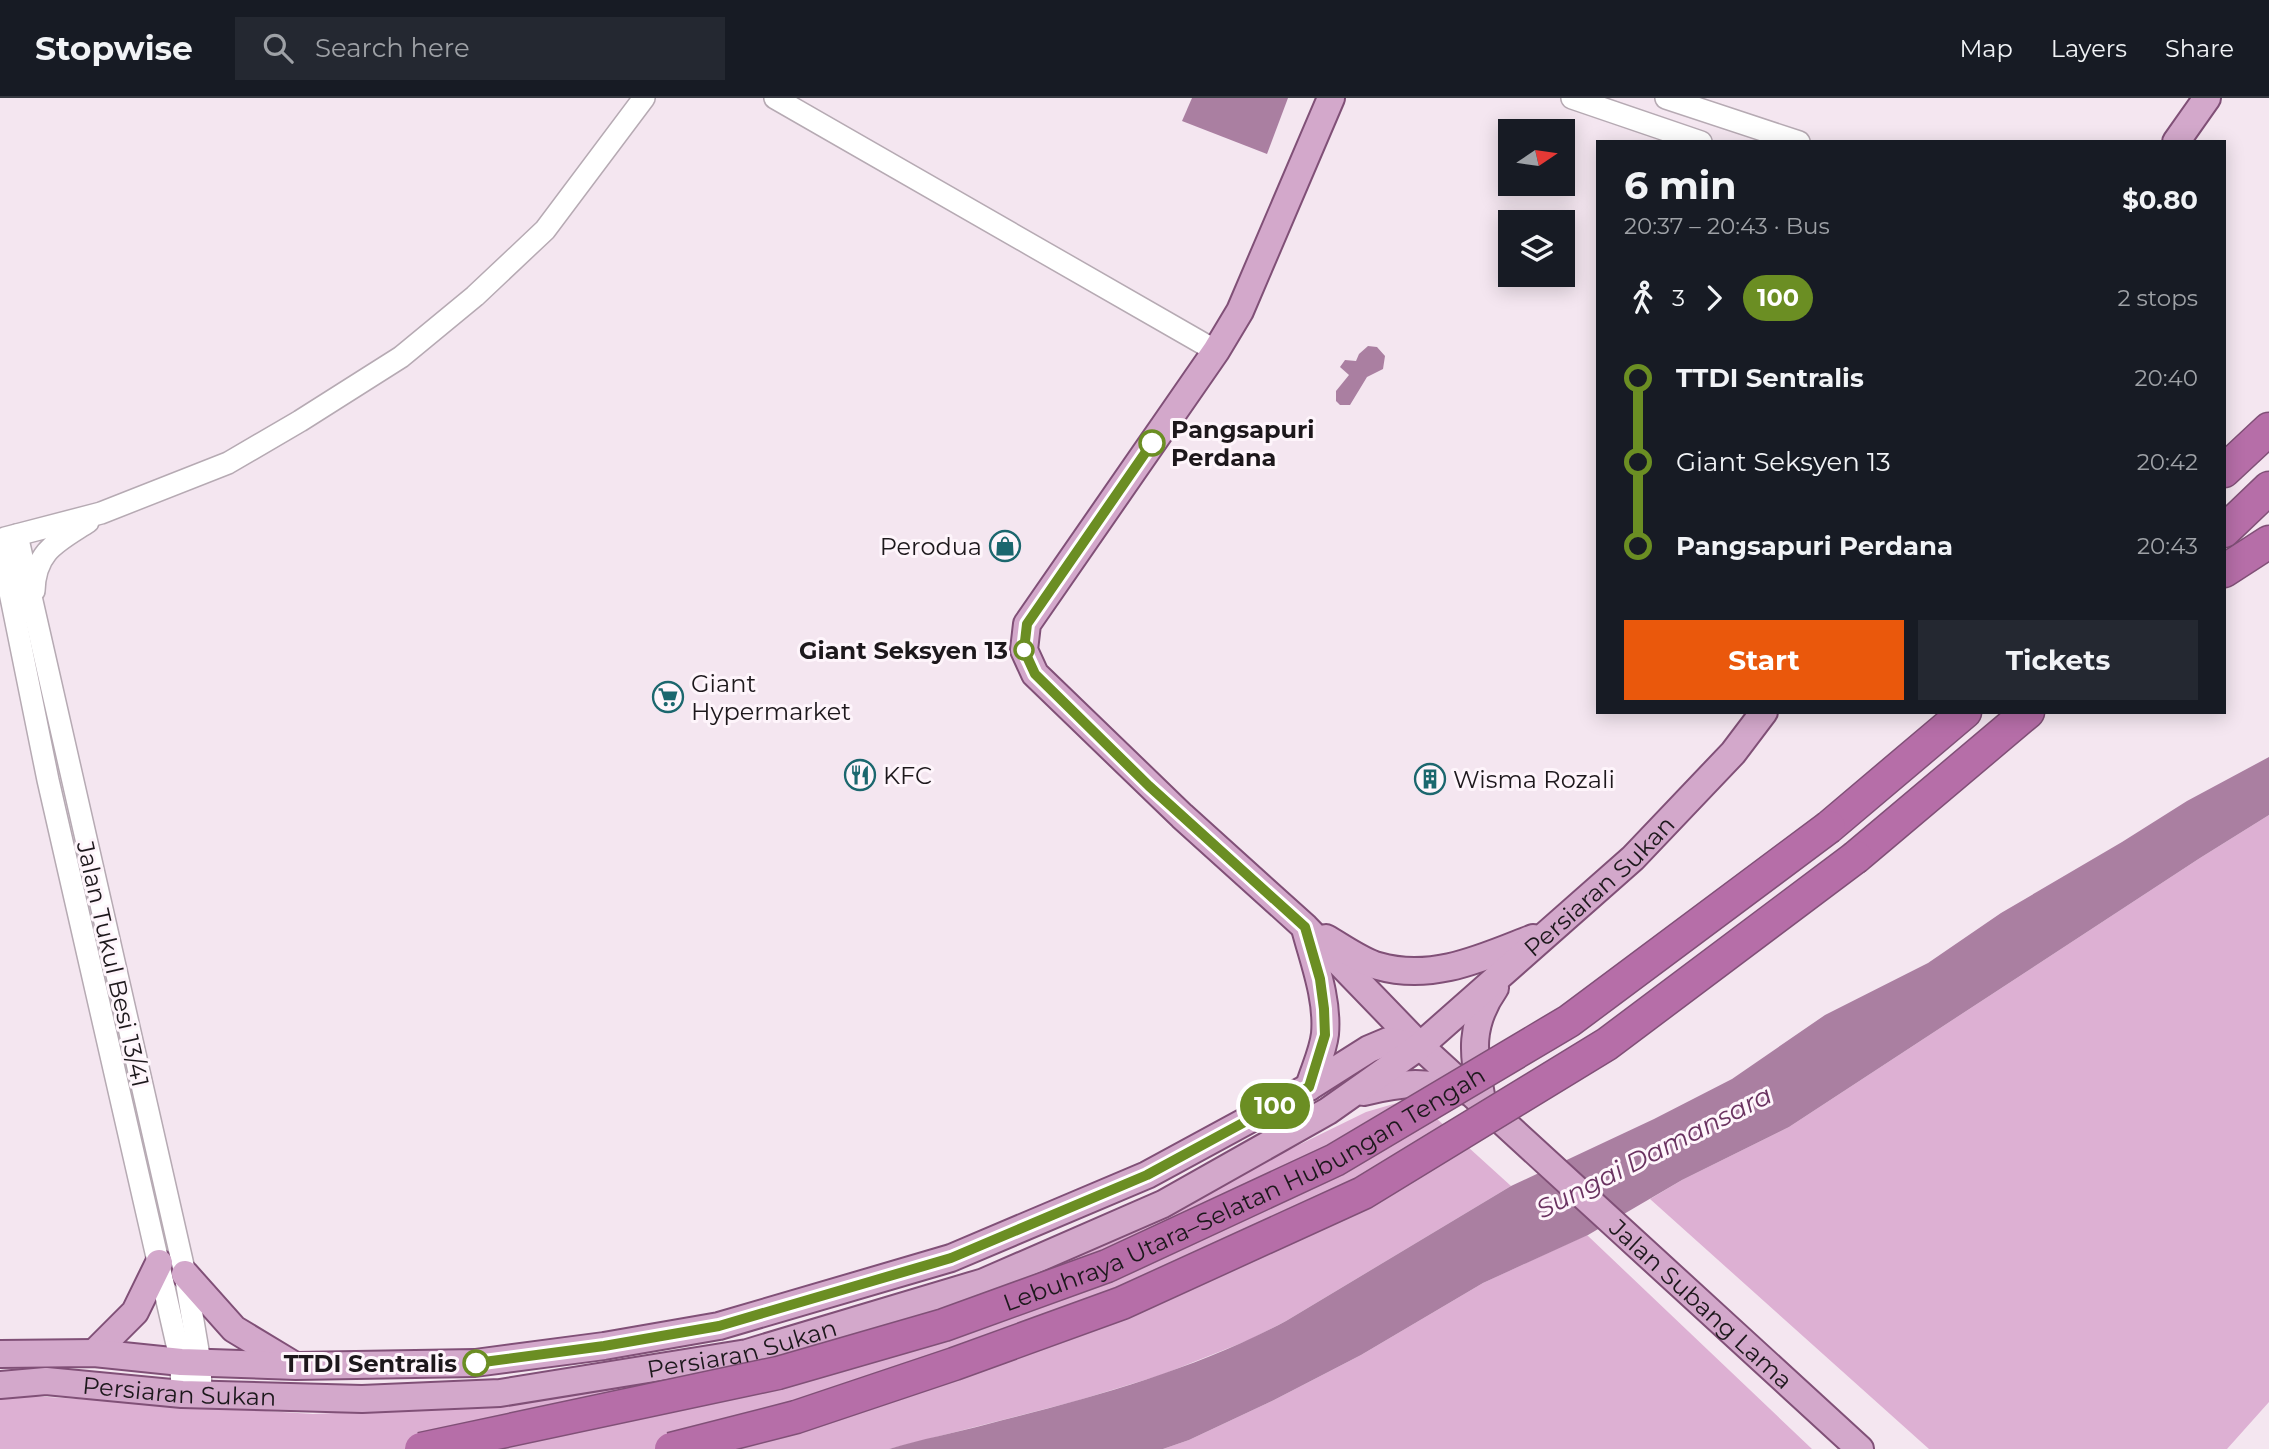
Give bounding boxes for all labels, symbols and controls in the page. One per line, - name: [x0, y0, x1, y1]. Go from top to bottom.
- search box: [235, 17, 725, 80]
- text: Stopwise: [35, 28, 193, 68]
- icon: search: [259, 29, 297, 67]
- text: Search here: [315, 32, 470, 64]
- text: Map: [1959, 34, 2013, 63]
- text: Layers: [2051, 34, 2127, 63]
- text: Share: [2165, 34, 2234, 63]
- north arrow: [1498, 119, 1575, 196]
- map controls: [1498, 119, 1575, 287]
- text: 6 min: [1624, 162, 1737, 209]
- text: $0.80: [2122, 184, 2198, 216]
- button: layers: [1498, 210, 1575, 287]
- text: 20:37 – 20:43 · Bus: [1624, 212, 1830, 240]
- icon: walk: [1624, 279, 1662, 317]
- icon: forward: [1695, 279, 1733, 317]
- text: 100: [1757, 283, 1799, 312]
- text: 3: [1672, 284, 1685, 312]
- text: 2 stops: [2118, 284, 2198, 312]
- text: TTDI Sentralis: [1676, 362, 1864, 394]
- text: 20:40: [2134, 364, 2198, 392]
- place label: Pangsapuri Perdana: [1171, 415, 1315, 472]
- marker: Pangsapuri Perdana: [1139, 430, 1165, 456]
- text: Giant Seksyen 13: [1676, 446, 1891, 478]
- text: 20:42: [2137, 448, 2198, 476]
- shop icon: Perodua: [988, 529, 1022, 563]
- text: Pangsapuri Perdana: [1676, 530, 1953, 562]
- place label: Perodua: [880, 532, 982, 561]
- text: 20:43: [2137, 532, 2198, 560]
- button: Start: [1624, 620, 1904, 700]
- button: Tickets: [1918, 620, 2198, 700]
- place label: Giant Seksyen 13: [799, 636, 1008, 665]
- marker: Giant Seksyen 13: [1014, 640, 1034, 660]
- place label: Giant Hypermarket: [691, 669, 851, 726]
- supermarket icon: Giant Hypermarket: [651, 680, 685, 714]
- restaurant icon: KFC: [843, 758, 877, 792]
- place label: KFC: [883, 761, 932, 790]
- building icon: Wisma Rozali: [1413, 762, 1447, 796]
- place label: Wisma Rozali: [1453, 765, 1615, 794]
- street label: Persiaran Sukan: [1518, 810, 1680, 962]
- street label: Jalan Tukul Besi 13/41: [70, 837, 155, 1090]
- street label: Lebuhraya Utara–Selatan Hubungan Tengah: [999, 1060, 1490, 1317]
- water label: Sungai Damansara: [1531, 1079, 1777, 1225]
- line badge: 100: [1235, 1083, 1315, 1129]
- text: 100: [1254, 1091, 1296, 1120]
- street label: Jalan Subang Lama: [1603, 1212, 1799, 1395]
- street label: Persiaran Sukan: [645, 1312, 840, 1384]
- place label: TTDI Sentralis: [284, 1349, 457, 1378]
- marker: TTDI Sentralis: [463, 1350, 489, 1376]
- street label: Persiaran Sukan: [81, 1370, 277, 1411]

